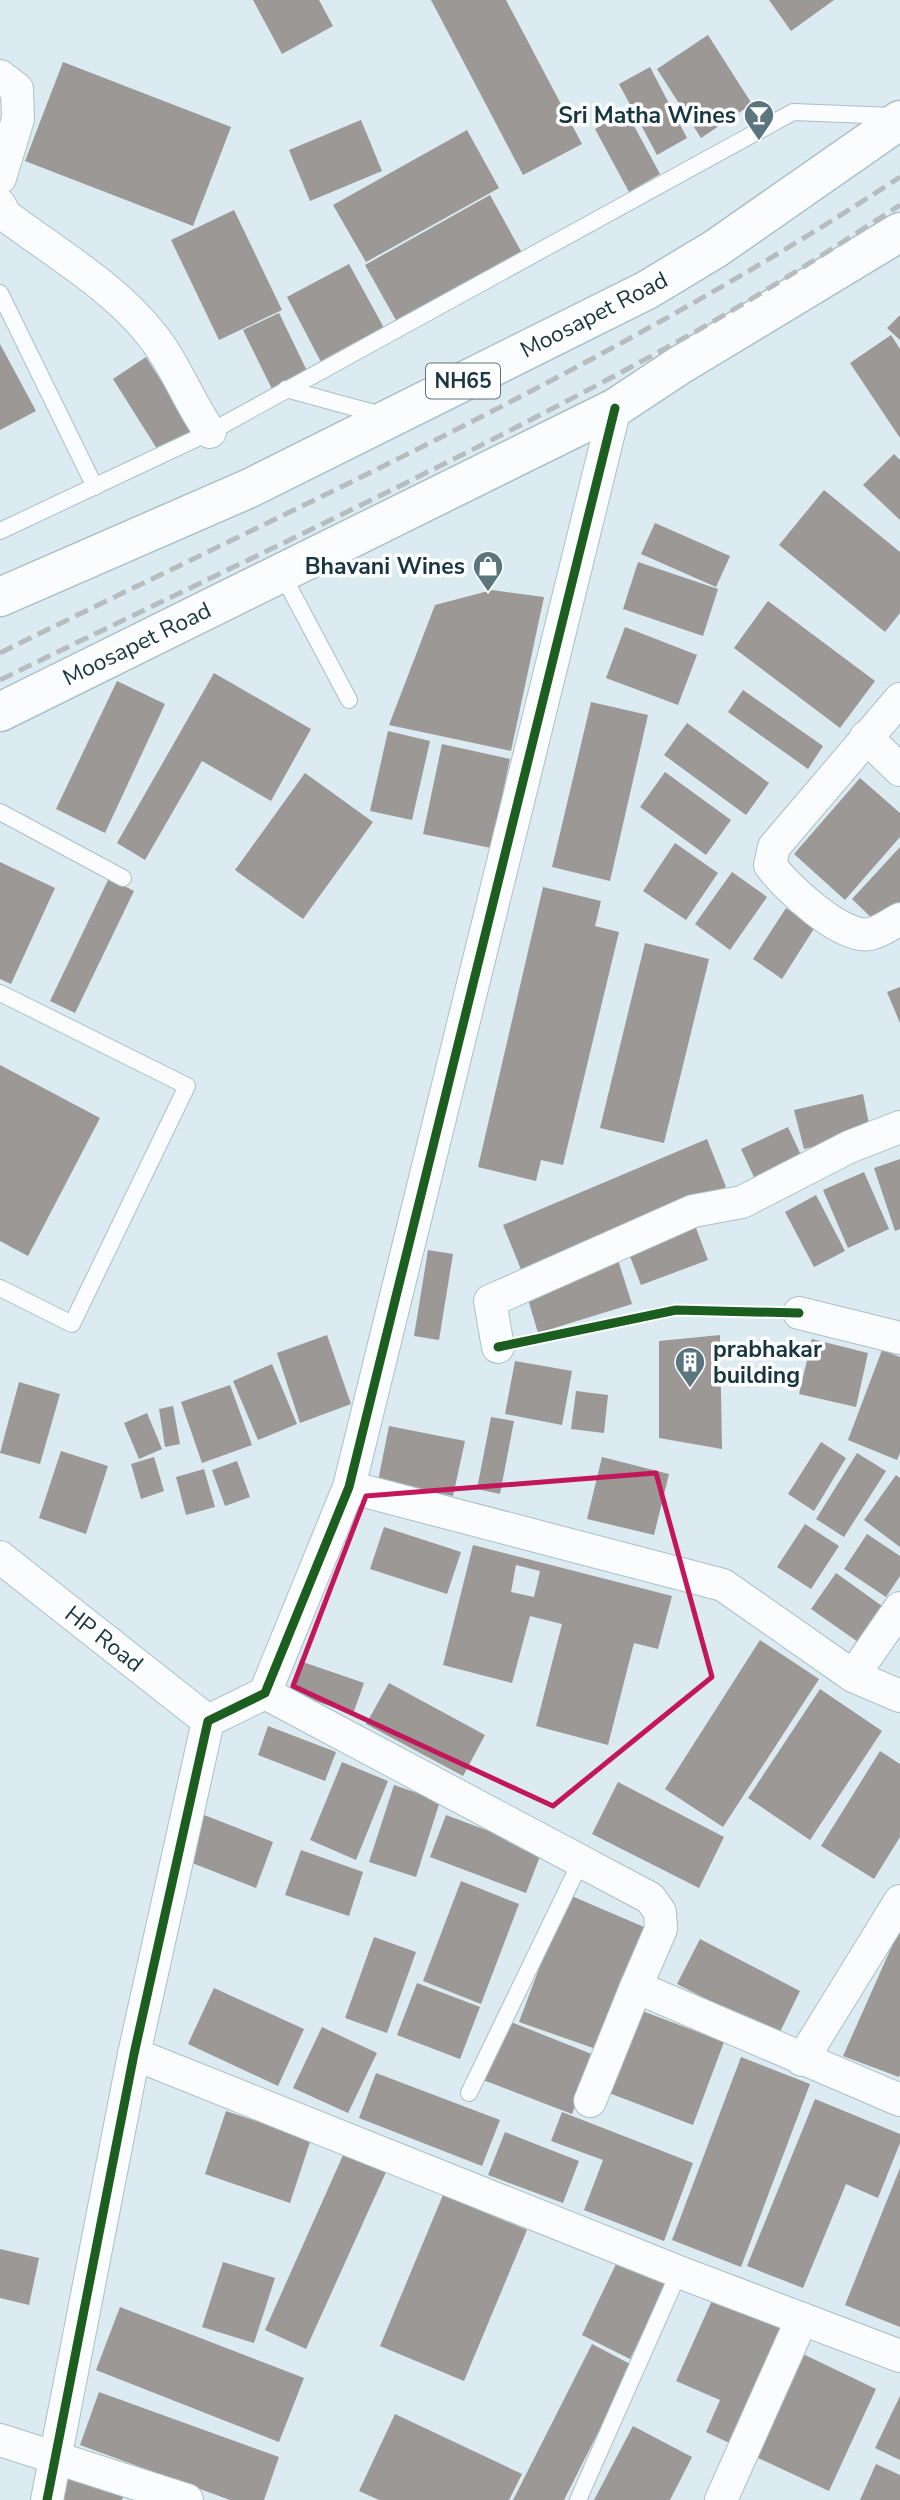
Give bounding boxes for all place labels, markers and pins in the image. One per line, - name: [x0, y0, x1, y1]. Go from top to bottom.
- bar icon: Sri Matha Wines: [742, 98, 776, 142]
- place label: Sri Matha Wines: [558, 100, 736, 131]
- shop icon: Bhavani Wines: [471, 549, 505, 593]
- place label: Bhavani Wines: [305, 551, 465, 582]
- place label: prabhakar building: [713, 1334, 822, 1391]
- building icon: prabhakar building: [673, 1345, 707, 1389]

